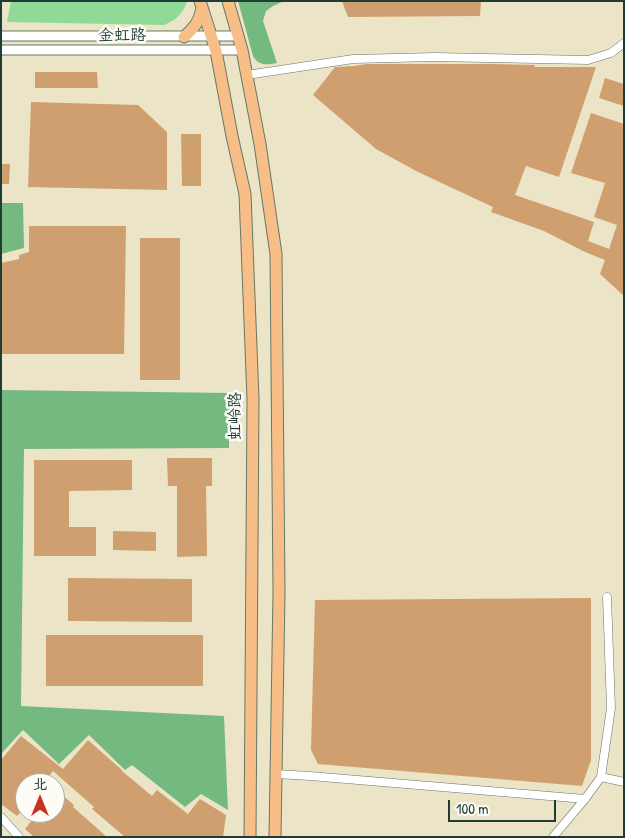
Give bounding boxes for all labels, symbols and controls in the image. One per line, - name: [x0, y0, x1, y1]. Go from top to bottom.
- street label: 金虹路: [98, 26, 146, 46]
- street label: 虹岭路: [226, 392, 246, 440]
- north arrow: [15, 773, 65, 823]
- text: 北: [33, 774, 47, 793]
- scale bar: [450, 790, 558, 822]
- text: 100 m: [456, 798, 489, 819]

